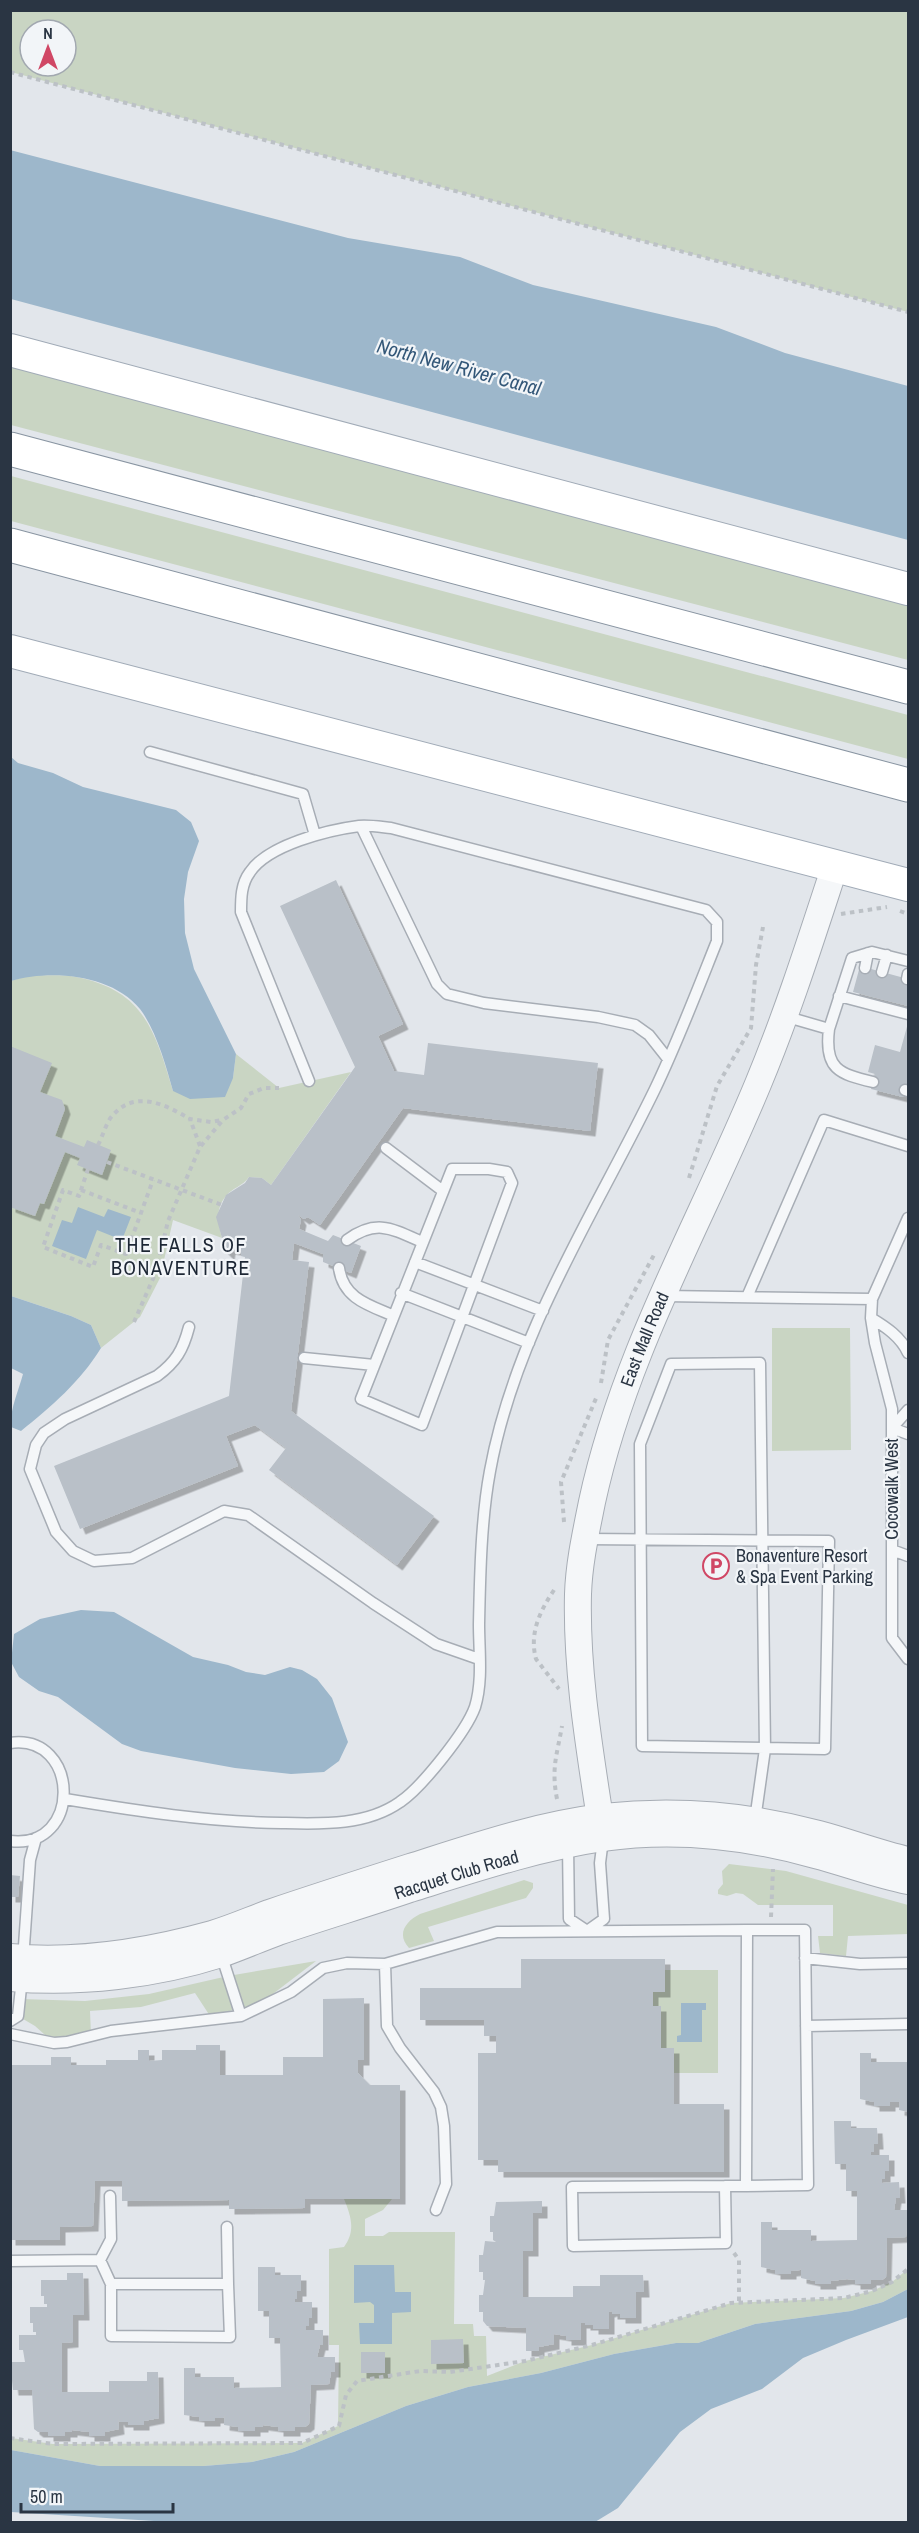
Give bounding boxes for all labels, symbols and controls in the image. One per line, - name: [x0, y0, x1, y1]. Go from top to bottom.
- north arrow: [18, 18, 78, 78]
- text: N: [43, 22, 53, 44]
- water label: North New River Canal: [374, 332, 544, 401]
- district label: THE FALLS OF BONAVENTURE: [111, 1231, 251, 1281]
- street label: East Mall Road: [614, 1288, 675, 1390]
- street label: Cocowalk West: [879, 1438, 904, 1540]
- place label: Bonaventure Resort & Spa Event Parking: [736, 1543, 874, 1589]
- parking icon: Bonaventure Resort & Spa Event Parking: [701, 1551, 731, 1581]
- street label: Racquet Club Road: [391, 1844, 521, 1906]
- scale bar: [21, 2476, 172, 2514]
- text: 50 m: [30, 2484, 63, 2509]

